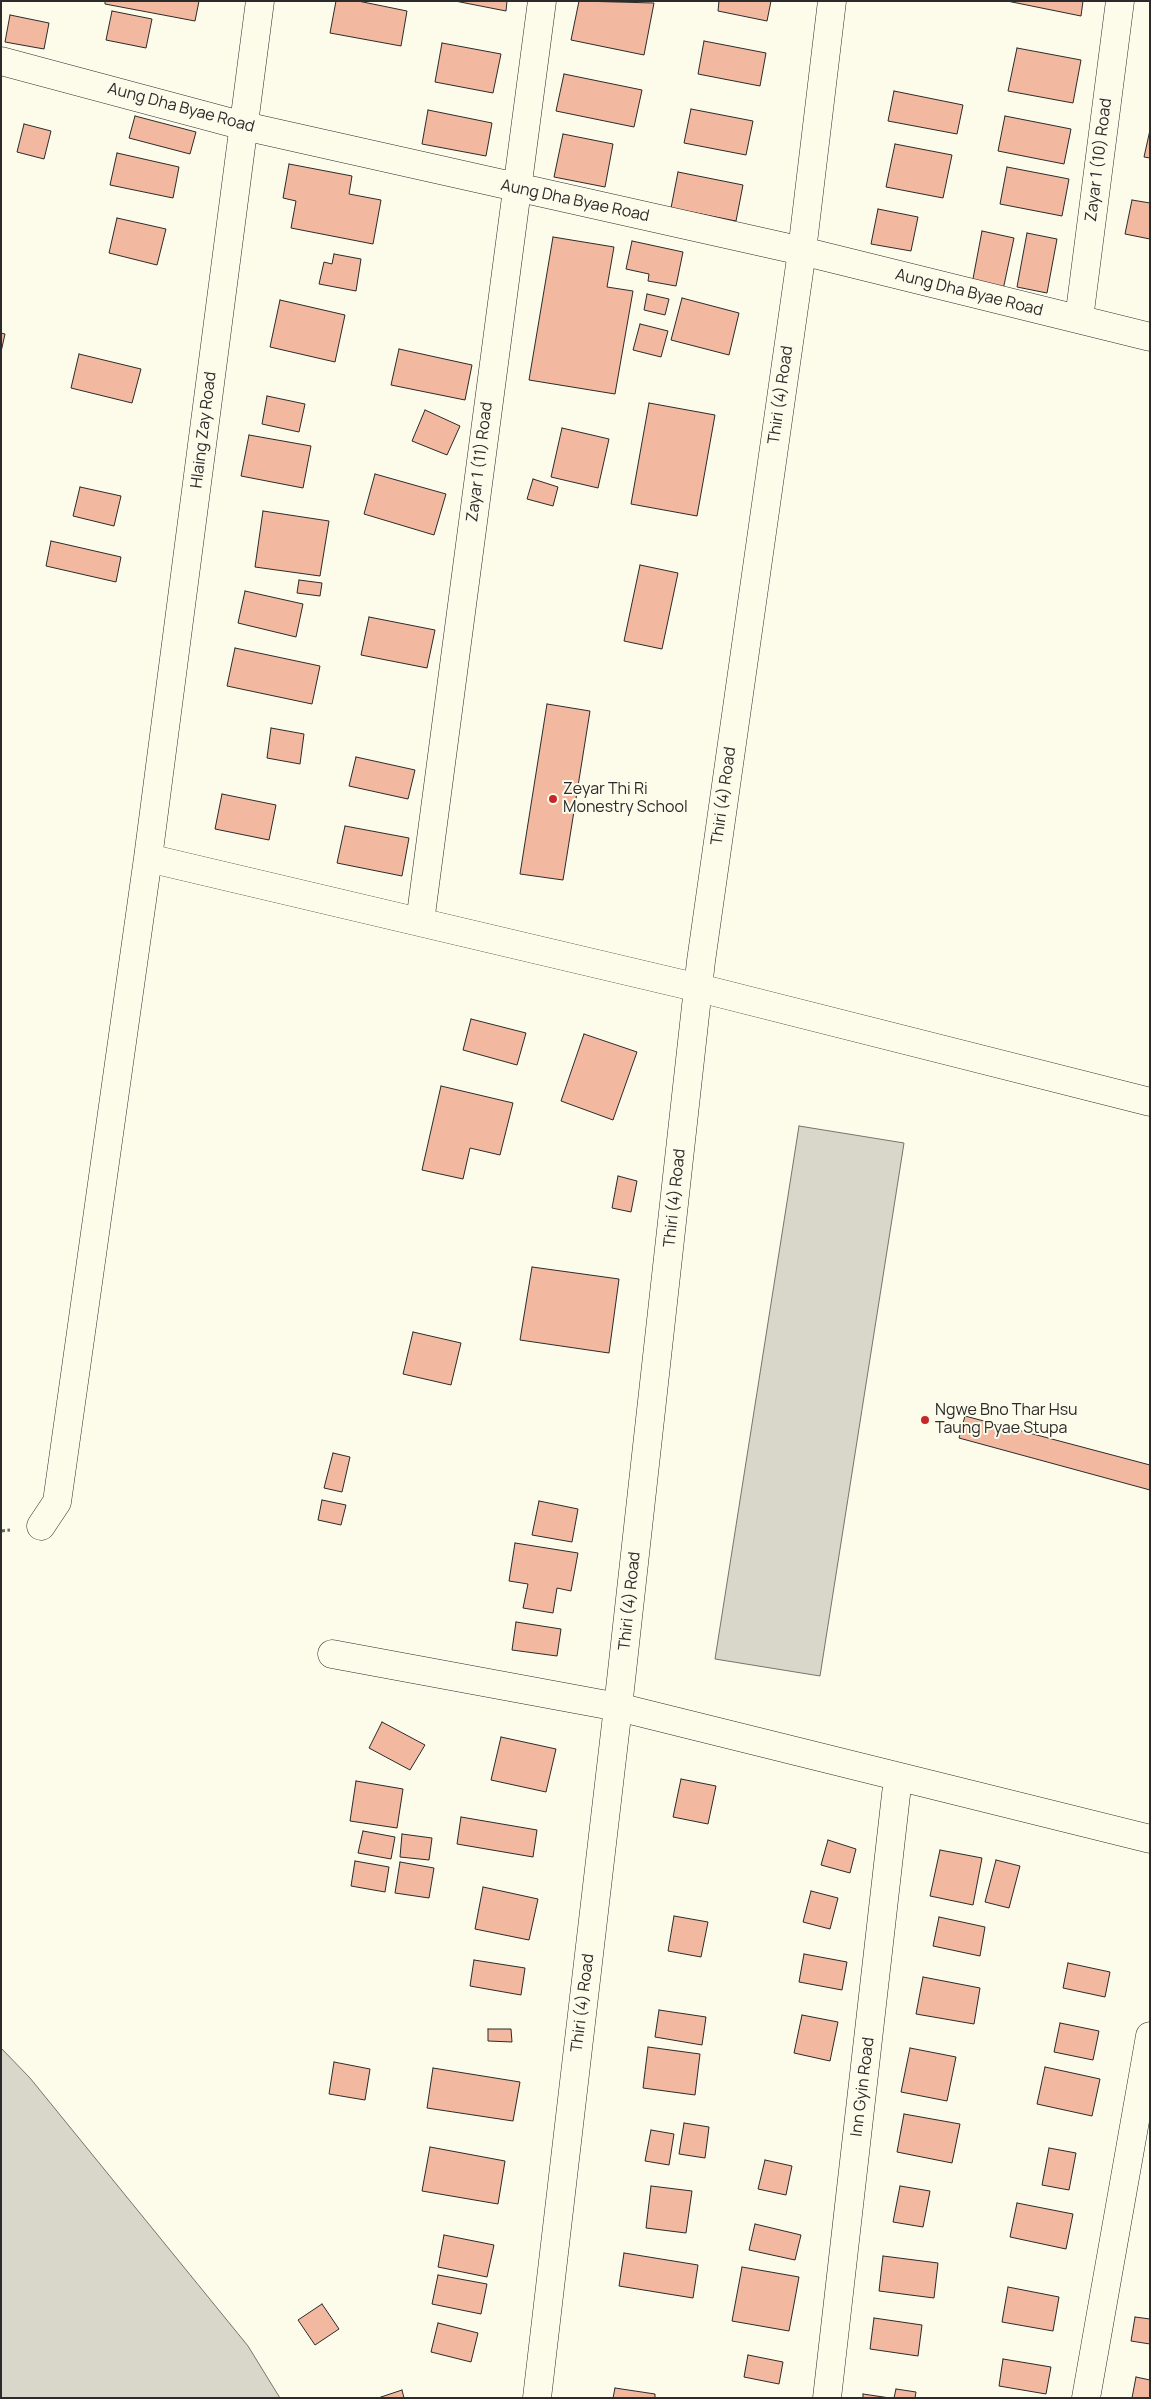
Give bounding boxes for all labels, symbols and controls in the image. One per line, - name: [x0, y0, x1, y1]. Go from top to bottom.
- street label: Aung Dha Byae Road: [105, 79, 257, 137]
- street label: Zayar 1 (10) Road: [1082, 97, 1116, 223]
- street label: Aung Dha Byae Road: [499, 176, 651, 226]
- street label: Aung Dha Byae Road: [893, 265, 1045, 321]
- street label: Thiri (4) Road: [765, 345, 797, 445]
- street label: Hlaing Zay Road: [187, 371, 221, 489]
- street label: Zayar 1 (11) Road: [463, 401, 497, 523]
- street label: Thiri (4) Road: [708, 746, 740, 846]
- place label: Zeyar Thi Ri Monestry School: [563, 780, 688, 818]
- marker: Zeyar Thi Ri Monestry School: [547, 793, 559, 805]
- street label: Thiri (4) Road: [660, 1148, 690, 1248]
- place label: Ngwe Bno Thar Hsu Taung Pyae Stupa: [935, 1401, 1078, 1439]
- marker: Ngwe Bno Thar Hsu Taung Pyae Stupa: [919, 1414, 931, 1426]
- street label: Thiri (4) Road: [615, 1551, 645, 1651]
- street label: Thiri (4) Road: [567, 1953, 599, 2053]
- street label: Inn Gyin Road: [847, 2036, 879, 2138]

